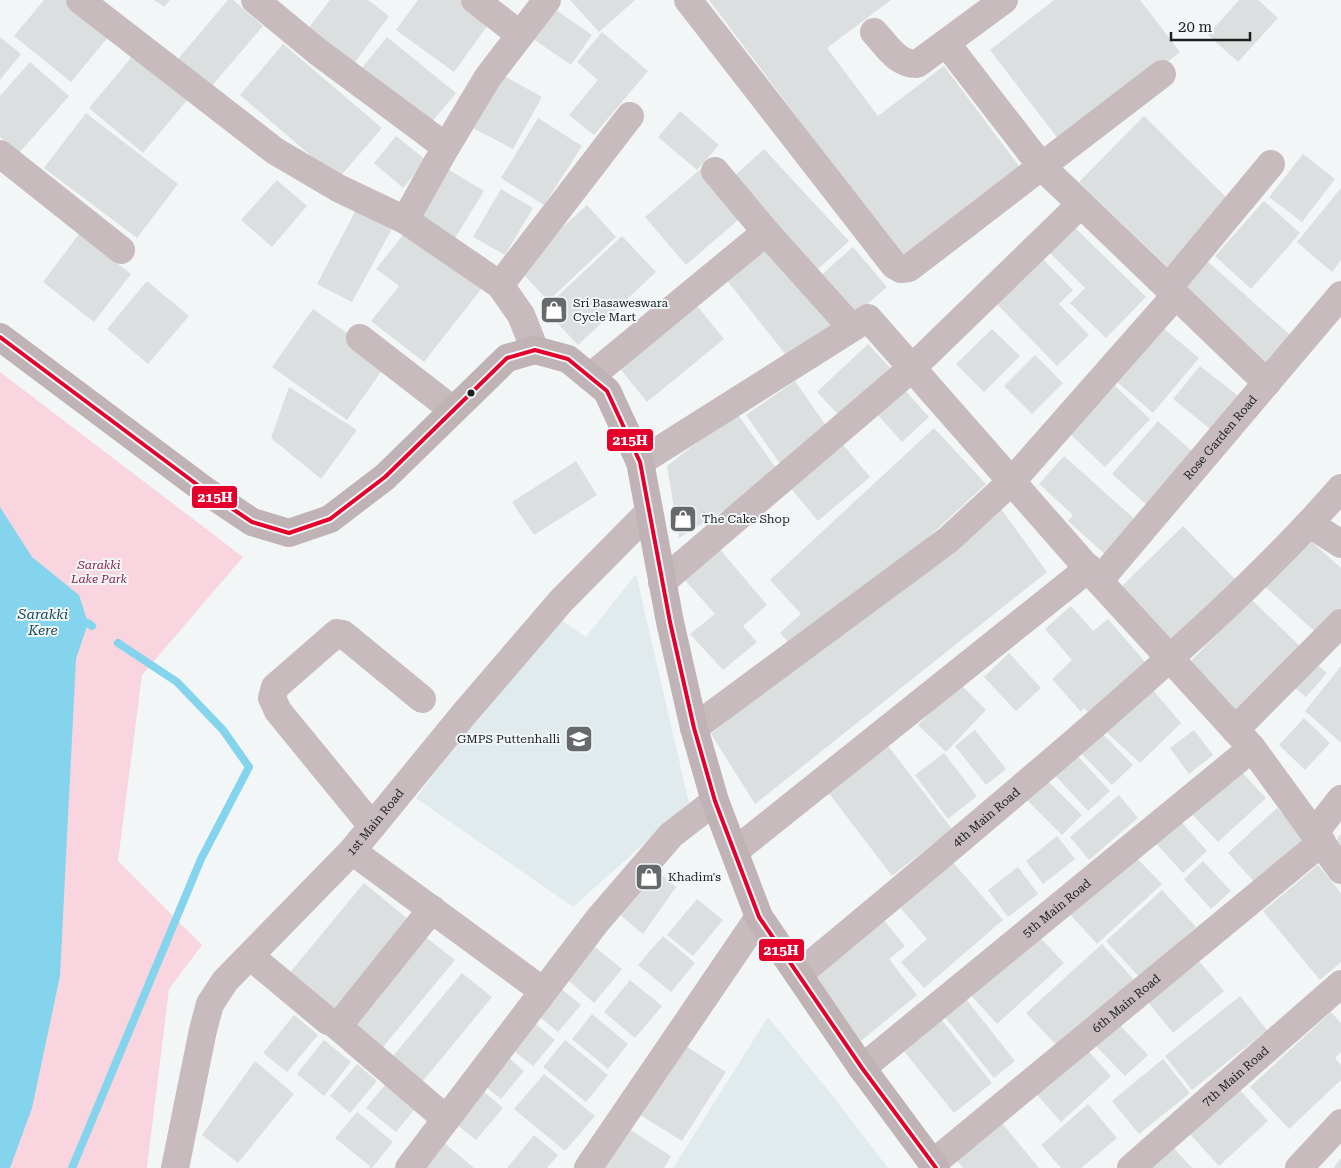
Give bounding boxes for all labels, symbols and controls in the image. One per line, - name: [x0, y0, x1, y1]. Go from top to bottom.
- scale bar: [1171, 10, 1250, 42]
- text: 20 m: [1178, 18, 1213, 36]
- shop icon: Sri Basaweswara Cycle Mart: [539, 295, 569, 325]
- place label: Sri Basaweswara Cycle Mart: [573, 296, 669, 324]
- unlabelled marker: [466, 388, 476, 398]
- street label: Rose Garden Road: [1181, 392, 1260, 483]
- line badge: 215H: [606, 428, 654, 452]
- text: 215H: [612, 432, 648, 448]
- line badge: 215H: [191, 485, 238, 509]
- text: 215H: [197, 489, 233, 505]
- shop icon: The Cake Shop: [668, 504, 698, 534]
- place label: The Cake Shop: [702, 512, 790, 526]
- park label: Sarakki Lake Park: [70, 558, 128, 586]
- water label: Sarakki Kere: [17, 606, 68, 638]
- school or university icon: GMPS Puttenhalli: [564, 724, 594, 754]
- place label: GMPS Puttenhalli: [457, 732, 560, 746]
- street label: 4th Main Road: [950, 785, 1023, 850]
- street label: 1st Main Road: [344, 786, 407, 859]
- shop icon: Khadim's: [634, 862, 664, 892]
- place label: Khadim's: [668, 870, 721, 884]
- street label: 5th Main Road: [1020, 876, 1094, 940]
- line badge: 215H: [758, 938, 805, 962]
- text: 215H: [763, 942, 799, 958]
- street label: 6th Main Road: [1089, 971, 1163, 1036]
- street label: 7th Main Road: [1199, 1043, 1272, 1109]

